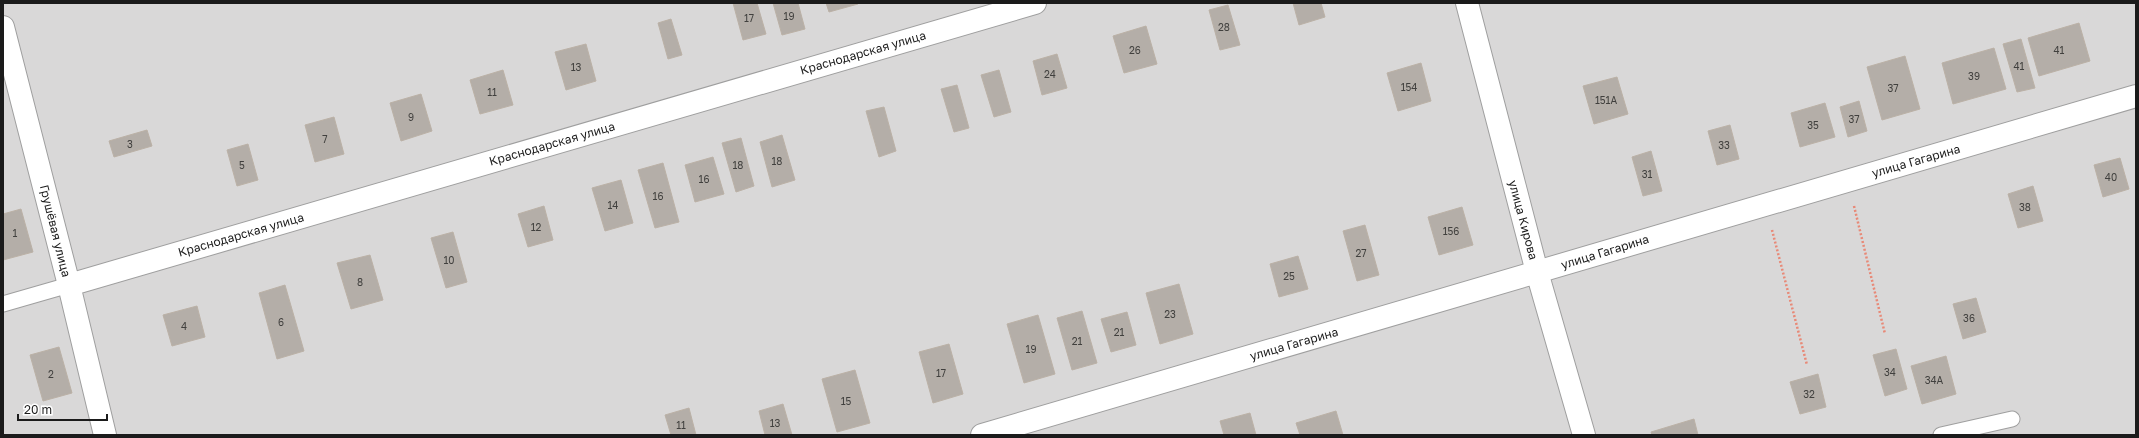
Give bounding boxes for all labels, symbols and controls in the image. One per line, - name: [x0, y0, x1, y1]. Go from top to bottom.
- house number: 19: [784, 10, 794, 22]
- house number: 17: [744, 12, 754, 24]
- house number: 28: [1218, 21, 1230, 33]
- street label: Краснодарская улица: [798, 27, 927, 78]
- house number: 26: [1129, 44, 1141, 56]
- house number: 41: [2054, 44, 2065, 56]
- house number: 41: [2014, 60, 2025, 72]
- house number: 13: [571, 61, 581, 73]
- house number: 24: [1044, 68, 1056, 80]
- house number: 39: [1968, 70, 1980, 82]
- house number: 154: [1401, 81, 1417, 93]
- house number: 37: [1887, 82, 1899, 94]
- house number: 11: [487, 86, 497, 98]
- house number: 151А: [1595, 94, 1617, 106]
- house number: 9: [408, 111, 414, 123]
- house number: 37: [1848, 113, 1860, 125]
- street label: Краснодарская улица: [487, 118, 616, 169]
- house number: 35: [1807, 119, 1819, 131]
- house number: 7: [322, 133, 328, 145]
- house number: 3: [127, 138, 133, 150]
- house number: 33: [1718, 139, 1730, 151]
- street label: улица Гагарина: [1870, 141, 1962, 180]
- house number: 18: [772, 155, 782, 167]
- house number: 5: [239, 159, 245, 171]
- house number: 18: [733, 159, 743, 171]
- house number: 31: [1642, 168, 1652, 180]
- house number: 40: [2105, 171, 2117, 183]
- house number: 16: [699, 173, 709, 185]
- street label: улица Кирова: [1506, 178, 1541, 261]
- street label: Грушёвая улица: [37, 183, 74, 279]
- house number: 16: [653, 190, 663, 202]
- house number: 14: [608, 199, 618, 211]
- house number: 38: [2019, 201, 2031, 213]
- street label: Краснодарская улица: [176, 209, 305, 260]
- house number: 12: [531, 221, 542, 233]
- house number: 156: [1443, 225, 1459, 237]
- house number: 1: [13, 227, 18, 239]
- street label: улица Гагарина: [1559, 231, 1651, 272]
- house number: 27: [1355, 247, 1367, 259]
- house number: 10: [443, 254, 455, 266]
- house number: 25: [1283, 270, 1295, 282]
- house number: 8: [357, 276, 363, 288]
- house number: 23: [1164, 308, 1176, 320]
- house number: 36: [1963, 312, 1975, 324]
- house number: 6: [278, 316, 284, 328]
- house number: 4: [181, 320, 187, 332]
- street label: улица Гагарина: [1248, 324, 1340, 363]
- house number: 21: [1114, 326, 1124, 338]
- house number: 21: [1072, 335, 1082, 347]
- house number: 19: [1026, 343, 1036, 355]
- house number: 34: [1884, 366, 1896, 378]
- house number: 17: [936, 367, 946, 379]
- house number: 2: [48, 368, 54, 380]
- house number: 34А: [1925, 374, 1944, 386]
- house number: 32: [1803, 388, 1815, 400]
- house number: 15: [841, 395, 852, 407]
- scale bar: [18, 396, 107, 422]
- text: 20 m: [24, 402, 52, 417]
- house number: 13: [770, 417, 780, 429]
- house number: 11: [676, 419, 686, 431]

